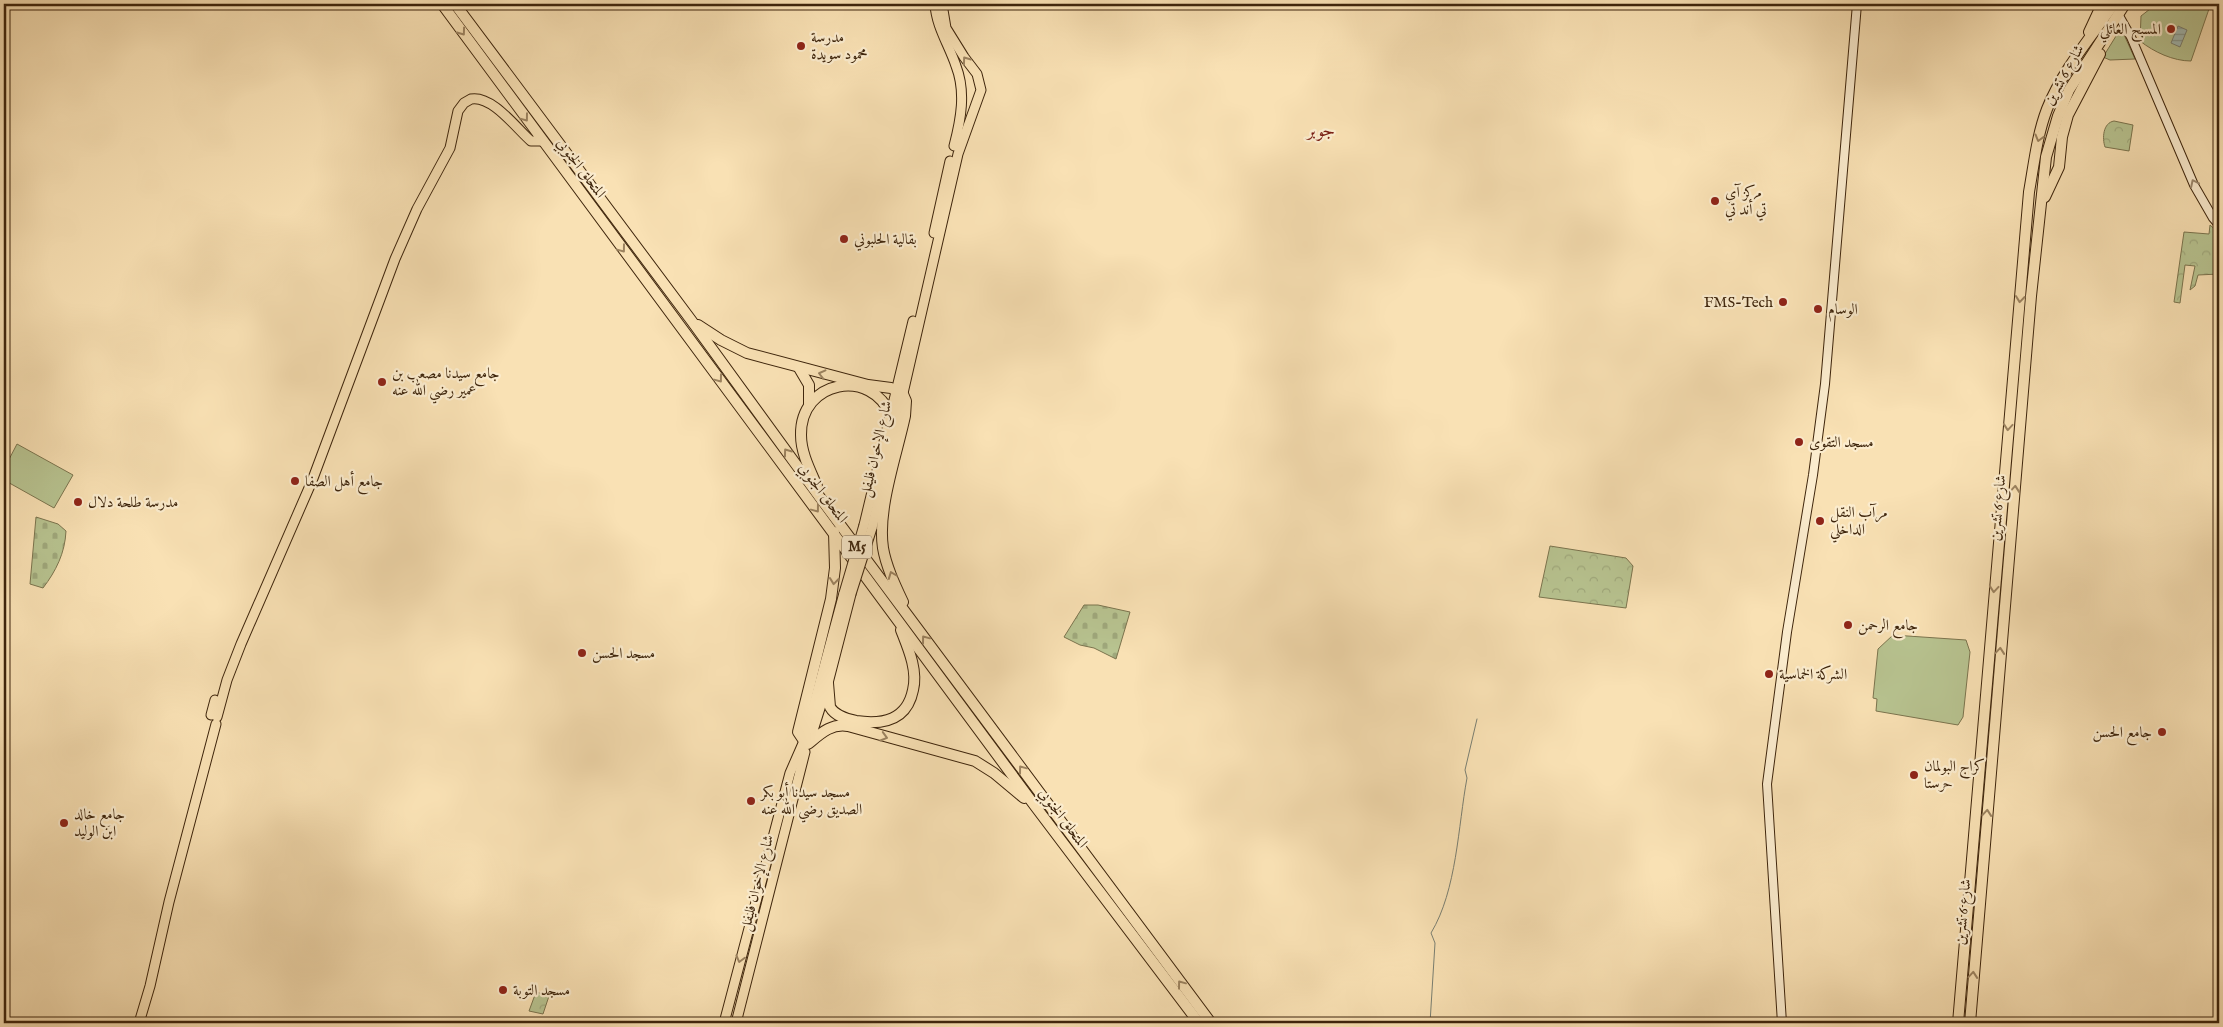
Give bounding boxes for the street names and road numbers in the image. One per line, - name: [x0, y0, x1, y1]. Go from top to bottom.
- street label: شارع 6 تشرين: [2040, 41, 2091, 110]
- street label: المتحلق الجنوبي: [551, 134, 610, 203]
- street label: شارع الإخوان فليفل: [856, 399, 899, 500]
- street label: المتحلق الجنوبي: [793, 459, 852, 528]
- street label: شارع 6 تشرين: [1986, 474, 2013, 542]
- road number: M5: [842, 536, 872, 558]
- street label: المتحلق الجنوبي: [1033, 784, 1092, 853]
- street label: شارع الإخوان فليفل: [736, 833, 781, 934]
- street label: شارع 6 تشرين: [1951, 878, 1978, 946]

